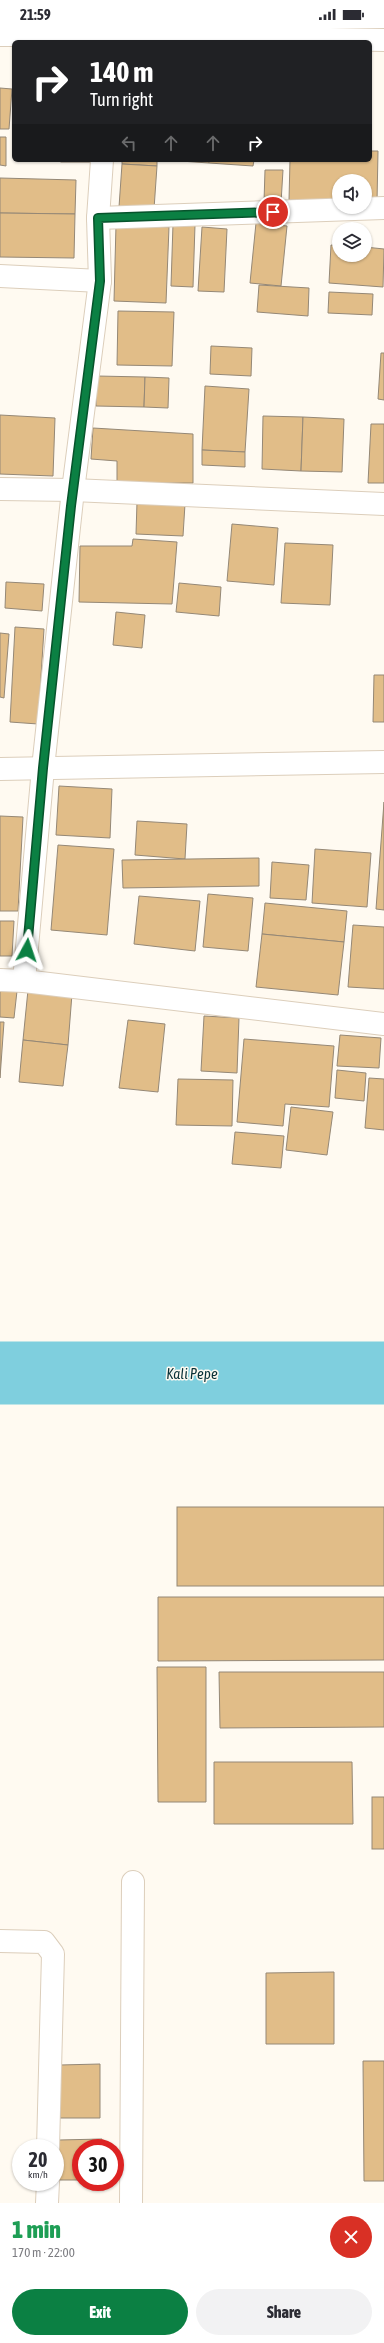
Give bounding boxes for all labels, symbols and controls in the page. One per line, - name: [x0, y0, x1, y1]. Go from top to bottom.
- text: 21:59: [20, 6, 51, 23]
- icon: right: [24, 56, 76, 108]
- text: 140 m: [90, 56, 153, 88]
- text: Turn right: [90, 89, 153, 110]
- icon: left: [118, 132, 140, 154]
- icon: ahead: [160, 132, 182, 154]
- icon: ahead: [202, 132, 224, 154]
- icon: right: [244, 132, 266, 154]
- map controls: [332, 174, 372, 262]
- button: sound: [332, 174, 372, 214]
- pin: [256, 195, 290, 229]
- icon: arrive: [262, 201, 284, 223]
- button: layers: [332, 222, 372, 262]
- position arrow: [6, 929, 48, 971]
- water label: Kali Pepe: [166, 1365, 218, 1382]
- speed limit sign: 30: [72, 2139, 124, 2191]
- text: 20: [29, 2148, 47, 2171]
- text: km/h: [28, 2169, 48, 2180]
- text: 1 min: [12, 2216, 61, 2243]
- button: close: [330, 2216, 372, 2258]
- text: 170 m · 22:00: [12, 2245, 75, 2260]
- button: Exit: [12, 2289, 188, 2335]
- button: Share: [196, 2289, 372, 2335]

